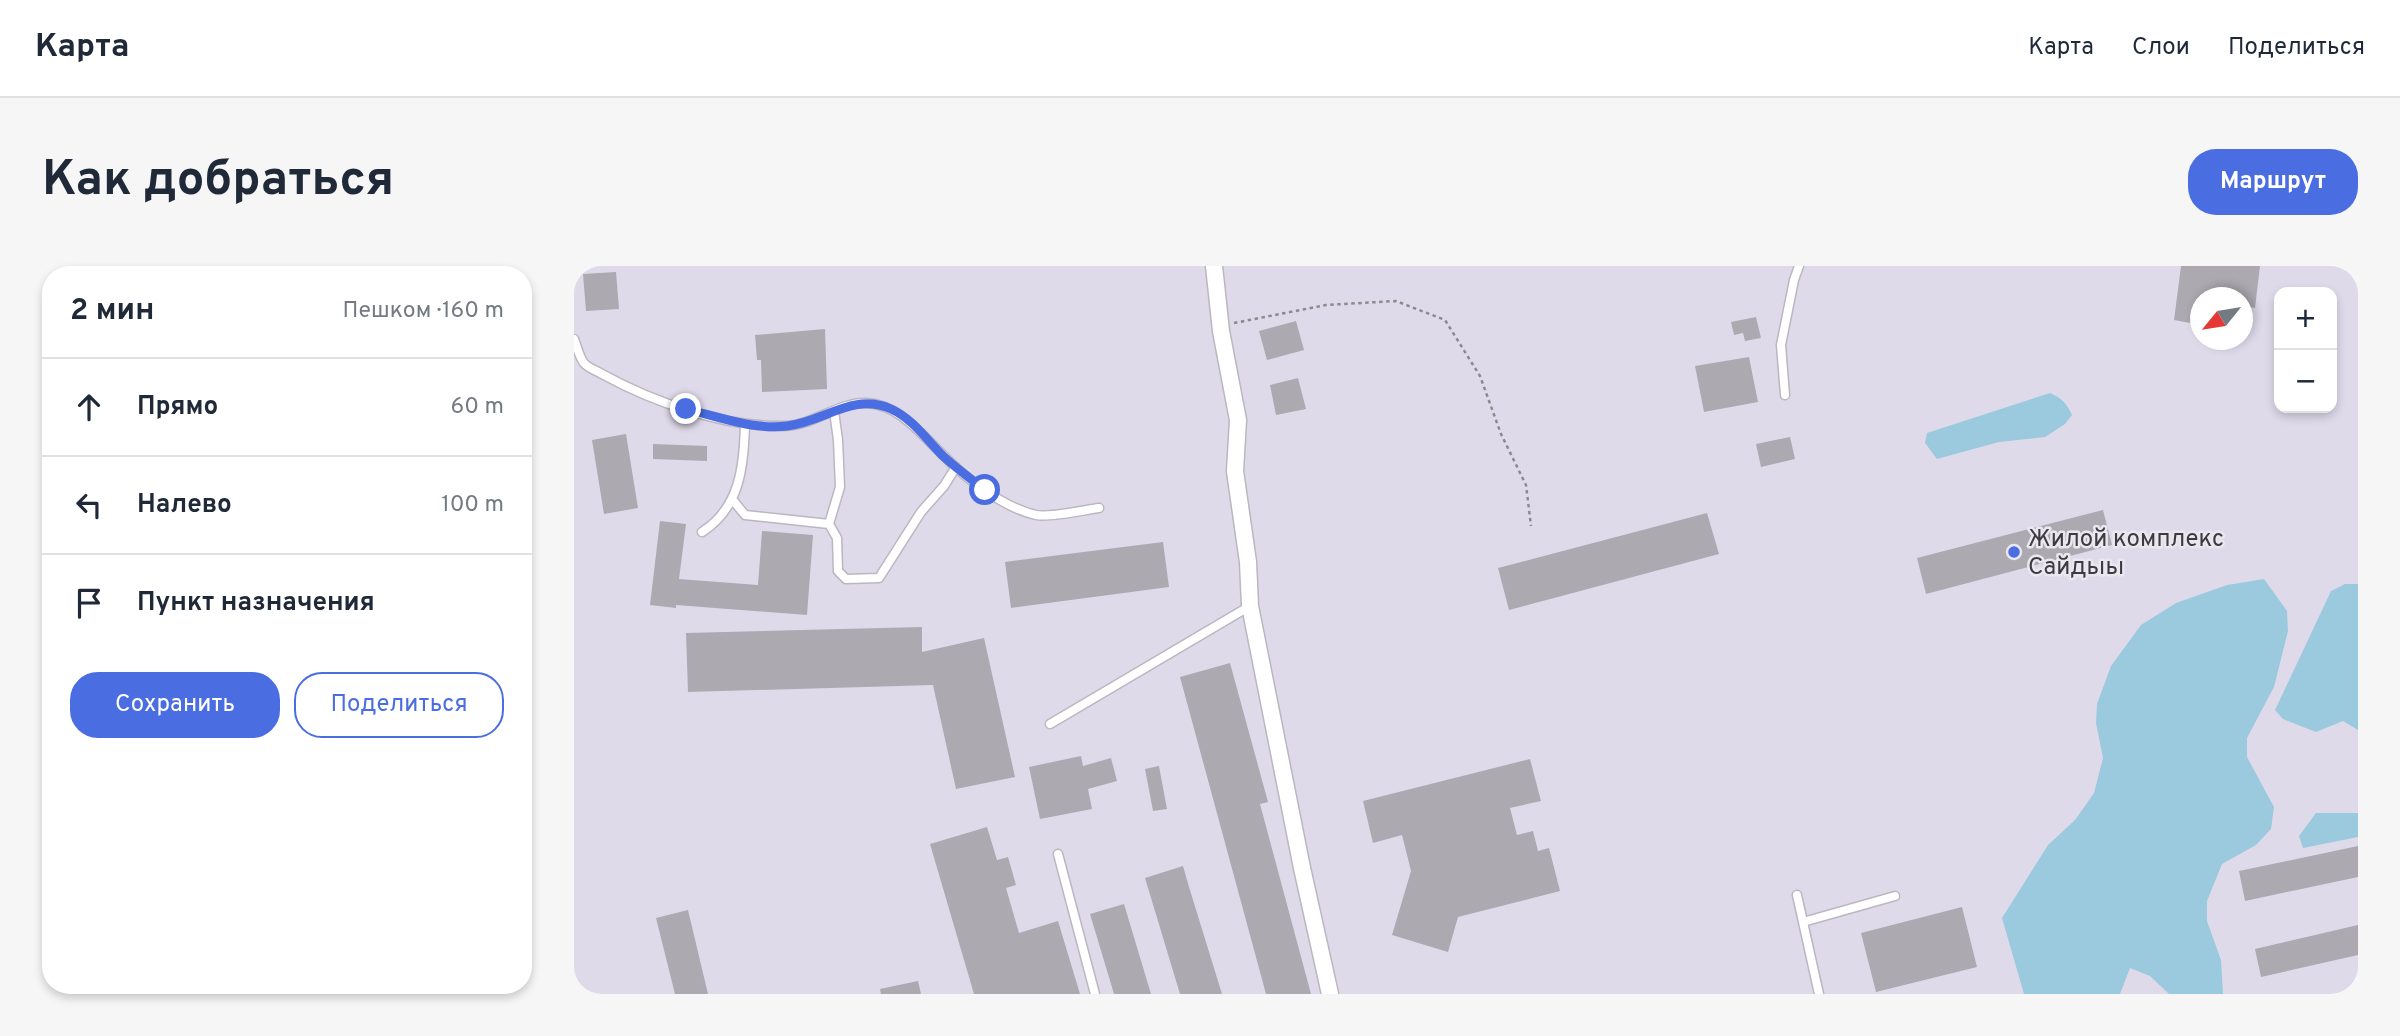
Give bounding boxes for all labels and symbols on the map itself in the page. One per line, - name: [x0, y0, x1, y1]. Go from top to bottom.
- north arrow: [2190, 287, 2253, 350]
- route end: [670, 393, 701, 424]
- route start: [969, 474, 1000, 505]
- place label: Жилой комплекс Сайдыы: [2028, 525, 2224, 583]
- marker: Жилой комплекс Сайдыы: [2006, 544, 2022, 560]

